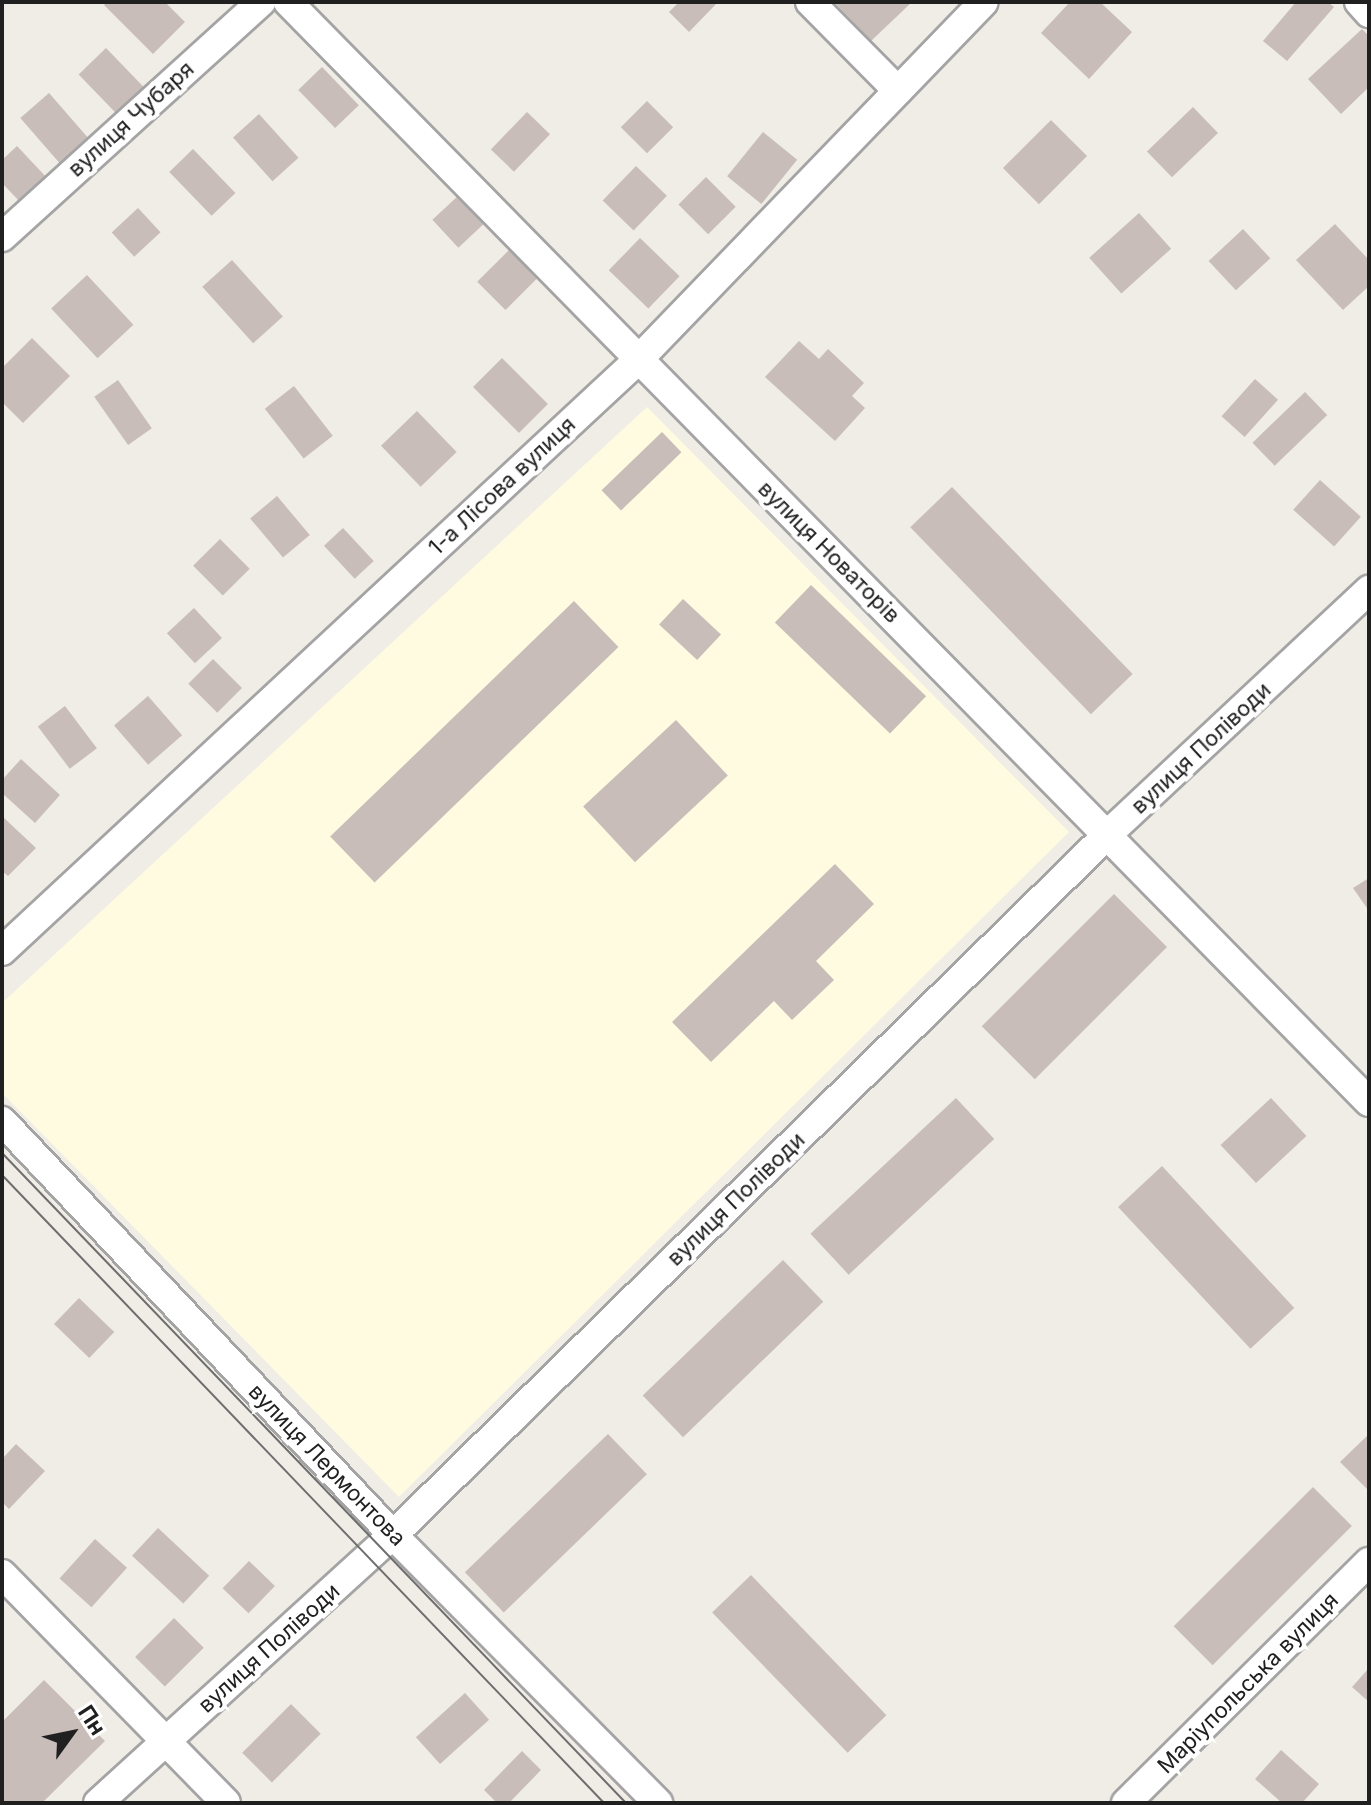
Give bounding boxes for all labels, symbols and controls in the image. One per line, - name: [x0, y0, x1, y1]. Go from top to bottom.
- street label: вулиця Чубаря: [63, 56, 199, 182]
- street label: 1-а Лісова вулиця: [423, 411, 581, 561]
- street label: вулиця Новаторів: [753, 476, 905, 628]
- street label: вулиця Поліводи: [1126, 677, 1276, 819]
- street label: вулиця Поліводи: [662, 1127, 810, 1271]
- street label: вулиця Лермонтова: [243, 1379, 411, 1551]
- street label: вулиця Поліводи: [193, 1578, 345, 1718]
- street label: Маріупольська вулиця: [1152, 1587, 1344, 1779]
- north arrow: [32, 1693, 112, 1773]
- text: Пн: [73, 1700, 111, 1740]

